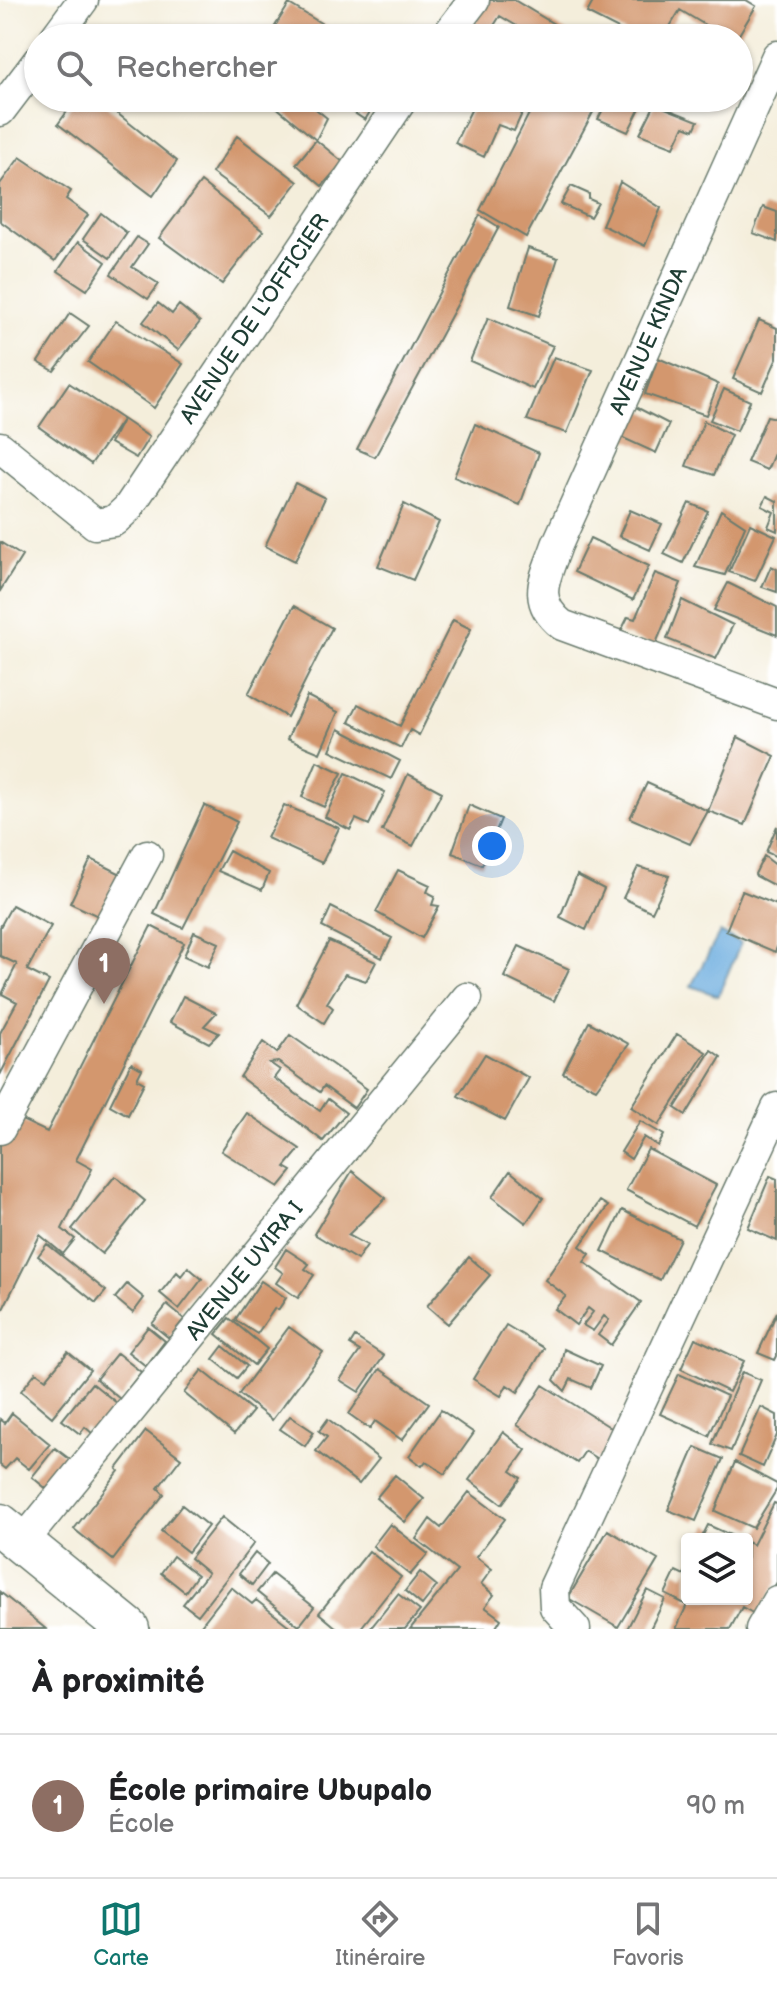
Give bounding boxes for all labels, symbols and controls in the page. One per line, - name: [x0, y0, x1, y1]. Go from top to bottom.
- search box: [24, 24, 753, 112]
- icon: search: [52, 46, 96, 90]
- text: Rechercher: [116, 50, 277, 86]
- street label: AVENUE DE L'OFFICIER: [175, 209, 335, 429]
- street label: AVENUE KINDA: [604, 262, 694, 419]
- your location: [472, 826, 512, 866]
- pin: 1: [78, 938, 130, 1004]
- street label: AVENUE UVIRA I: [181, 1196, 309, 1346]
- map controls: [681, 1533, 753, 1605]
- button: layers: [681, 1533, 753, 1605]
- text: À proximité: [32, 1661, 205, 1702]
- text: École primaire Ubupalo: [108, 1773, 432, 1809]
- text: 1: [53, 1791, 63, 1822]
- text: 90 m: [686, 1791, 745, 1822]
- text: École: [108, 1809, 174, 1840]
- tab: Carte: [93, 1897, 149, 1972]
- tab: Itinéraire: [335, 1897, 425, 1972]
- tab: Favoris: [612, 1897, 684, 1972]

